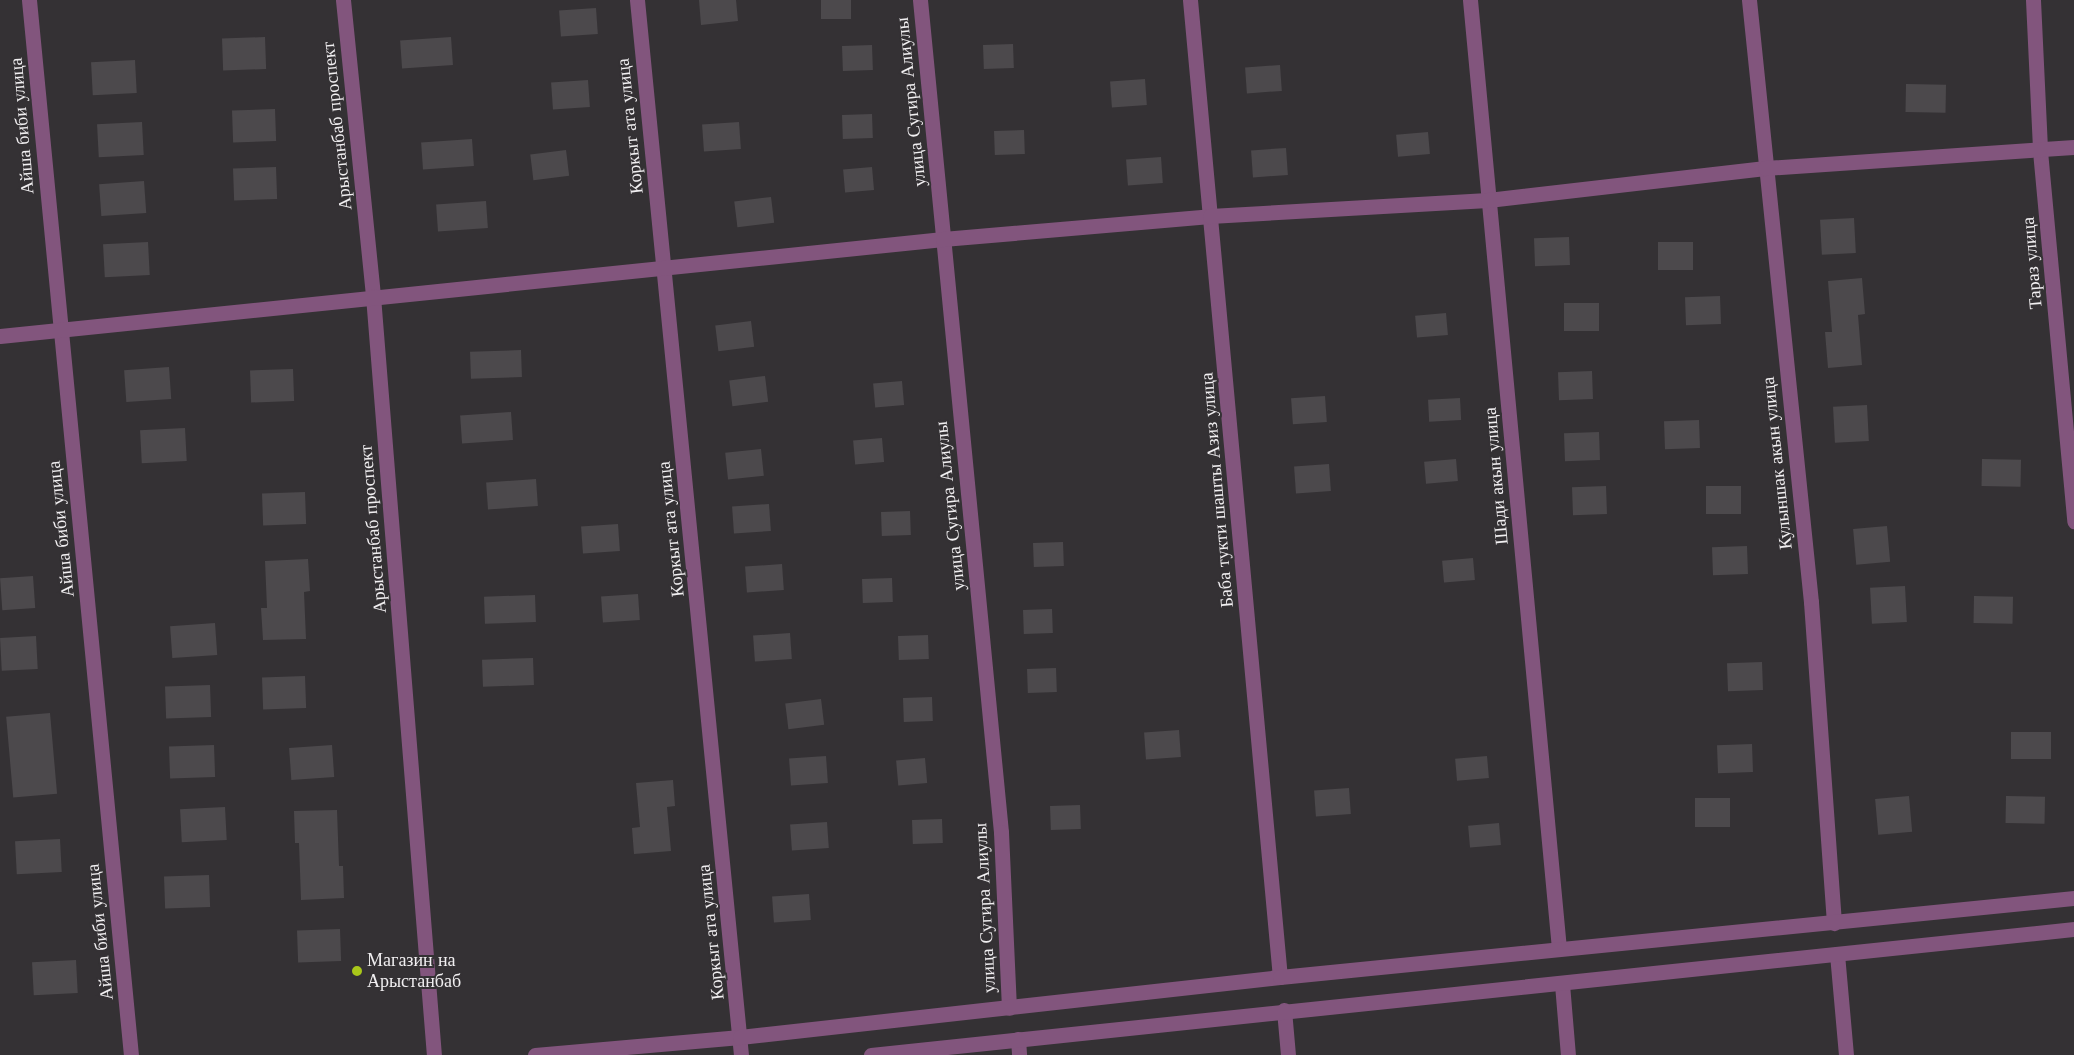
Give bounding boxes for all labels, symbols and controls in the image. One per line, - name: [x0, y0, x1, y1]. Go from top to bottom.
- street label: улица Сугира Алиулы: [891, 16, 931, 188]
- street label: Арыстанбаб проспект: [317, 41, 357, 211]
- street label: Айша биби улица: [5, 57, 39, 195]
- street label: Коркыт ата улица: [612, 57, 648, 195]
- street label: Тараз улица: [2017, 216, 2047, 310]
- street label: Баба тукти шашты Азиз улица: [1196, 372, 1238, 608]
- street label: Кулыншак акын улица: [1757, 376, 1797, 550]
- street label: Шади акын улица: [1479, 406, 1513, 546]
- street label: улица Сугира Алиулы: [930, 420, 970, 592]
- street label: Арыстанбаб проспект: [355, 444, 391, 614]
- street label: Айша биби улица: [43, 460, 79, 598]
- street label: Коркыт ата улица: [653, 460, 689, 598]
- street label: улица Сугира Алиулы: [970, 822, 1000, 994]
- street label: Айша биби улица: [82, 863, 118, 1001]
- street label: Коркыт ата улица: [693, 863, 729, 1001]
- place label: Магазин на Арыстанбаб: [367, 950, 461, 992]
- marker: Магазин на Арыстанбаб: [351, 965, 363, 977]

